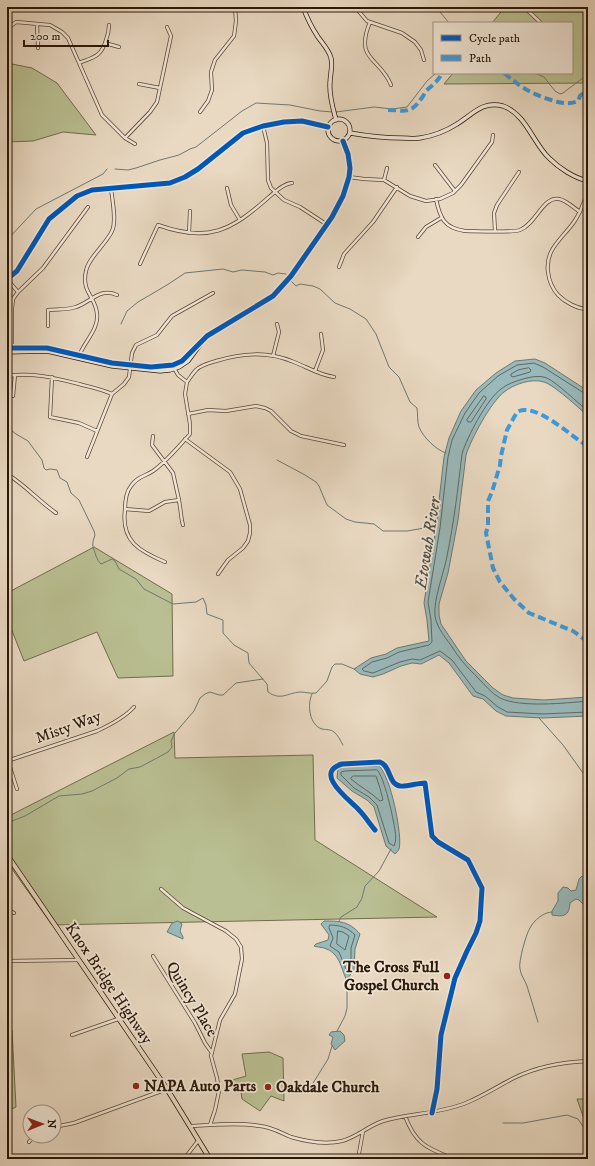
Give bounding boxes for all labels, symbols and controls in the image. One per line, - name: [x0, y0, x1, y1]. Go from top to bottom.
- scale bar: [24, 22, 108, 48]
- legend: [433, 22, 573, 74]
- text: 200 m: [30, 29, 60, 44]
- text: Cycle path: [469, 31, 521, 46]
- text: Path: [469, 51, 492, 66]
- water label: Etowah River: [410, 494, 446, 591]
- street label: Misty Way: [33, 706, 104, 748]
- street label: Knox Bridge Highway: [61, 918, 157, 1048]
- place label: The Cross Full Gospel Church: [342, 957, 440, 995]
- street label: Quincy Place: [162, 958, 222, 1041]
- marker: The Cross Full Gospel Church: [442, 971, 452, 981]
- place label: NAPA Auto Parts: [144, 1076, 257, 1096]
- place label: Oakdale Church: [276, 1077, 380, 1097]
- marker: NAPA Auto Parts: [131, 1081, 141, 1091]
- marker: Oakdale Church: [263, 1082, 273, 1092]
- north arrow: [22, 1104, 62, 1144]
- text: N: [44, 1119, 58, 1128]

